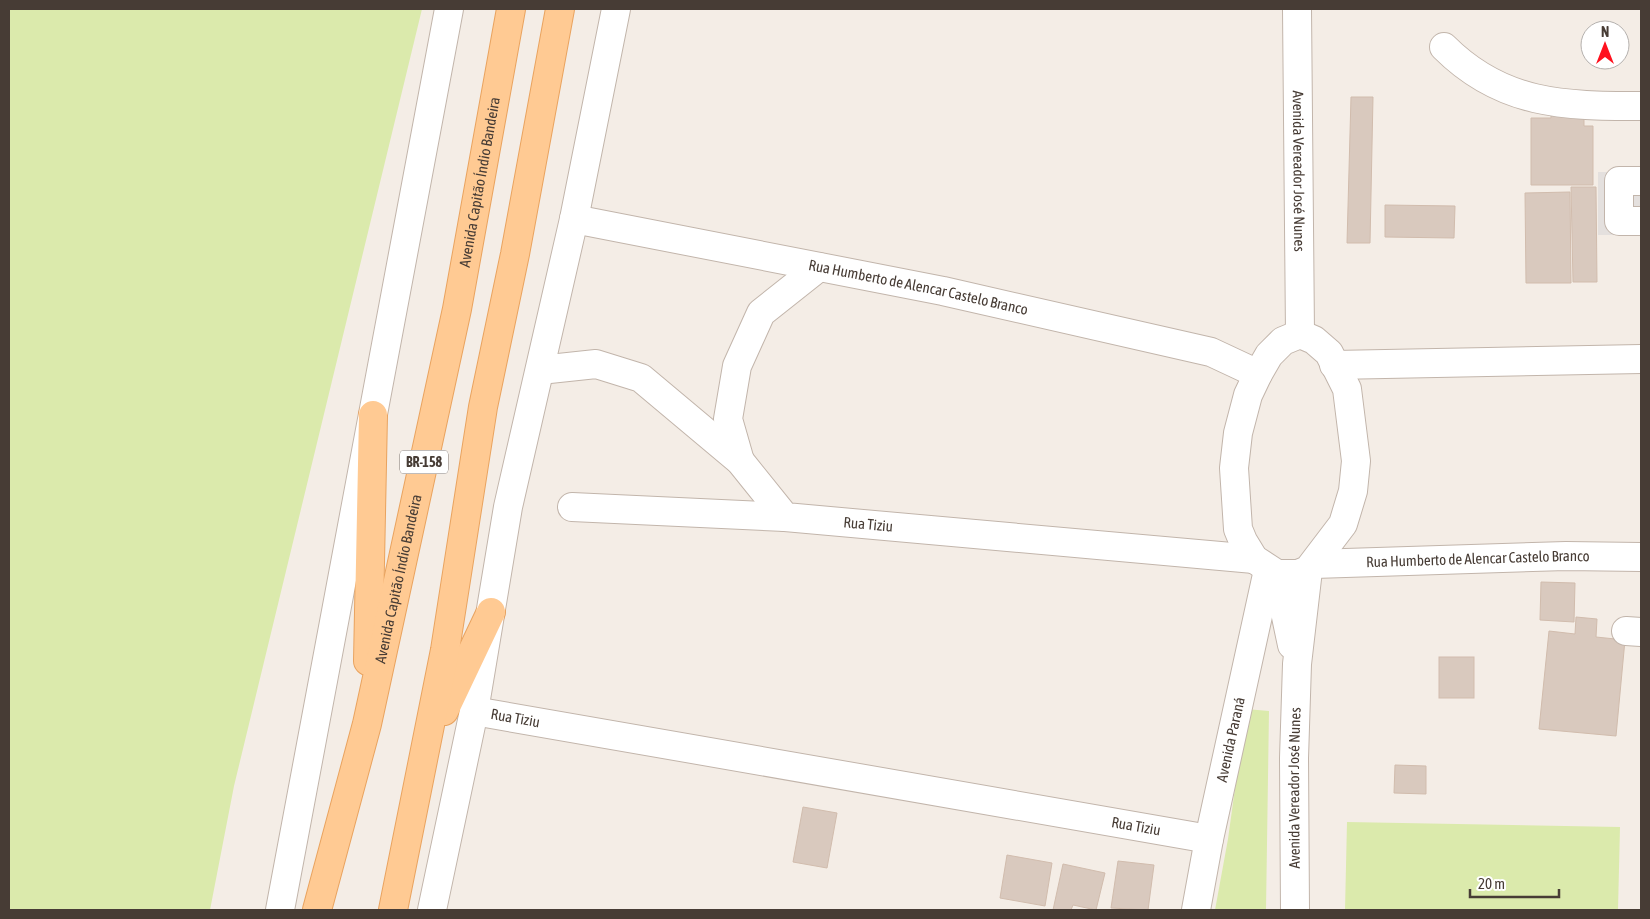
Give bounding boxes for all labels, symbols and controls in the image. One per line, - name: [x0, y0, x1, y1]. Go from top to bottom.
- north arrow: [1580, 20, 1630, 70]
- text: N: [1601, 24, 1609, 40]
- street label: Avenida Vereador José Nunes: [1290, 90, 1308, 252]
- street label: Avenida Capitão Índio Bandeira: [456, 96, 503, 269]
- street label: Rua Humberto de Alencar Castelo Branco: [807, 256, 1030, 318]
- road number: BR-158: [400, 451, 448, 474]
- street label: Avenida Capitão Índio Bandeira: [371, 493, 425, 665]
- street label: Rua Tiziu: [843, 513, 894, 535]
- street label: Rua Humberto de Alencar Castelo Branco: [1366, 547, 1590, 570]
- street label: Avenida Paraná: [1213, 695, 1248, 784]
- street label: Rua Tiziu: [490, 705, 541, 730]
- street label: Avenida Vereador José Nunes: [1285, 707, 1304, 869]
- street label: Rua Tiziu: [1110, 813, 1162, 838]
- scale bar: [1470, 866, 1559, 898]
- text: 20 m: [1478, 875, 1505, 892]

